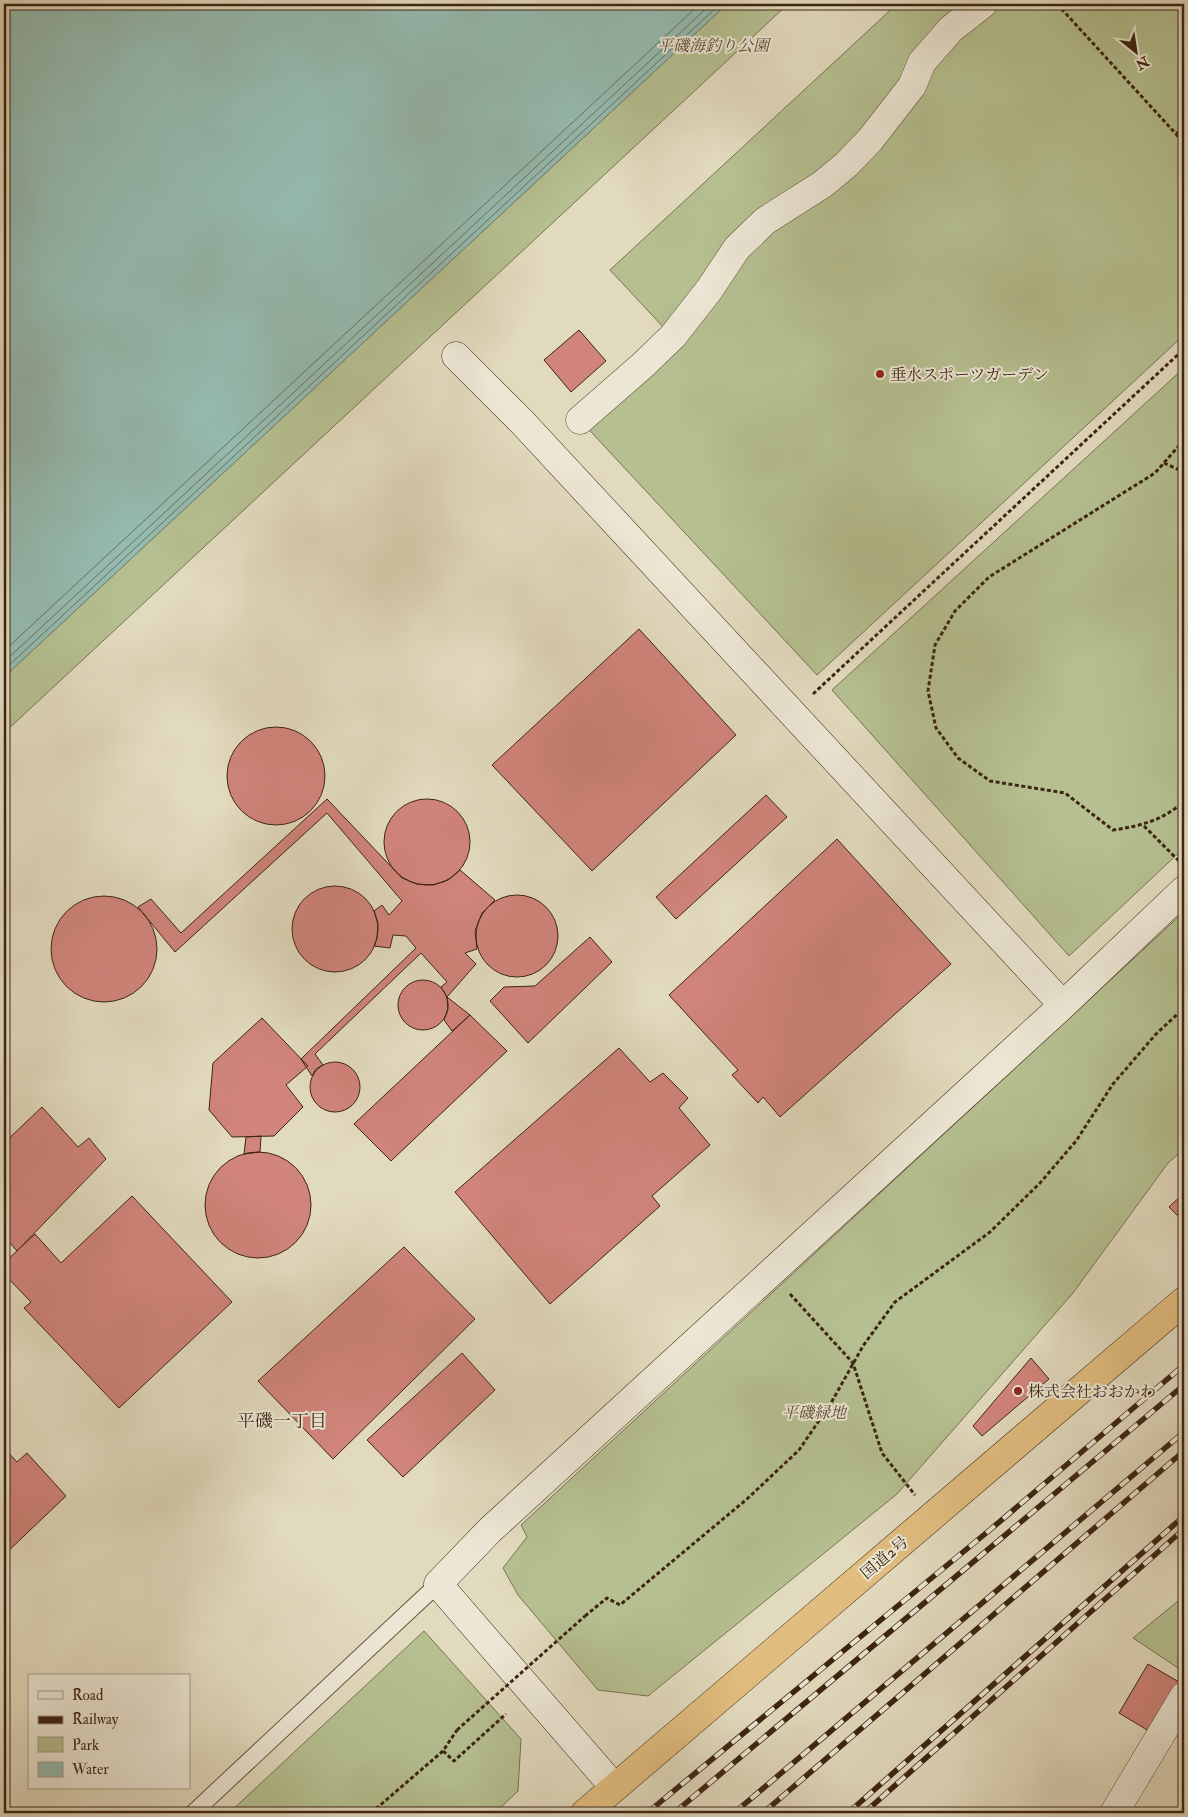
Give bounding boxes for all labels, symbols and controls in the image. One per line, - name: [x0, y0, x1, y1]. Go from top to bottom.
- north arrow: [1110, 28, 1160, 78]
- park label: 平磯海釣り公園: [657, 36, 772, 56]
- text: N: [1132, 52, 1153, 74]
- place label: 垂水スポーツガーデン: [890, 365, 1049, 385]
- marker: 垂水スポーツガーデン: [874, 368, 886, 380]
- place label: 株式会社おおかわ: [1028, 1382, 1156, 1402]
- marker: 株式会社おおかわ: [1012, 1385, 1024, 1397]
- park label: 平磯緑地: [782, 1403, 848, 1423]
- district label: 平磯一丁目: [237, 1410, 327, 1433]
- street label: 国道2号: [857, 1532, 913, 1583]
- legend: [28, 1674, 190, 1790]
- text: Road: [72, 1686, 104, 1705]
- text: Railway: [72, 1710, 119, 1729]
- text: Park: [72, 1736, 99, 1755]
- text: Water: [71, 1760, 109, 1779]

